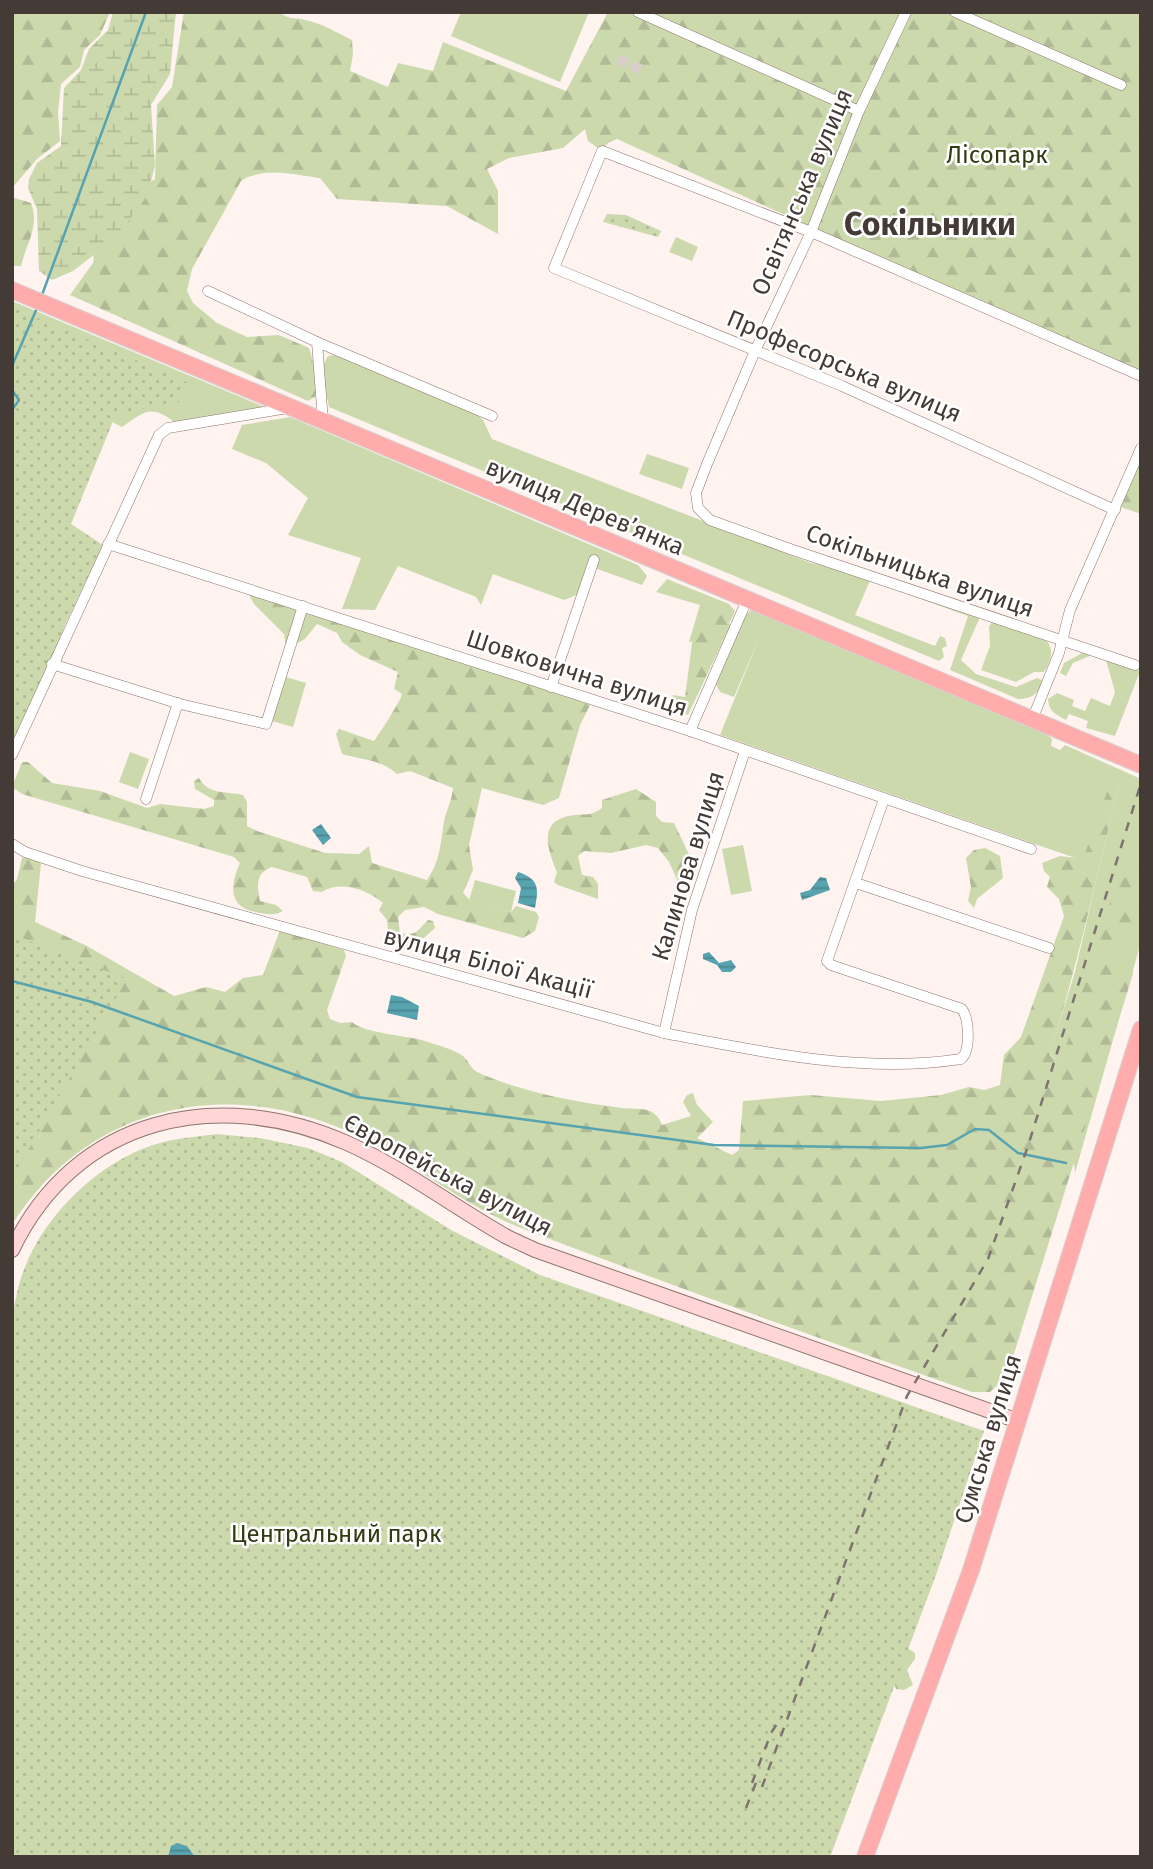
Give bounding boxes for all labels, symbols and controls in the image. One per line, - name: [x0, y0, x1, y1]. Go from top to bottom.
- street label: Освітянська вулиця: [746, 84, 858, 300]
- park label: Лісопарк: [946, 141, 1048, 169]
- district label: Сокільники: [844, 205, 1016, 243]
- street label: Професорська вулиця: [723, 304, 965, 428]
- street label: вулиця Дерев’янка: [482, 453, 688, 561]
- street label: Сокільницька вулиця: [802, 519, 1038, 623]
- street label: Шовковична вулиця: [463, 624, 691, 722]
- street label: Калинова вулиця: [646, 768, 730, 964]
- street label: вулиця Білої Акації: [381, 922, 597, 1005]
- street label: Європейська вулиця: [339, 1108, 557, 1242]
- street label: Сумська вулиця: [949, 1351, 1027, 1527]
- park label: Центральний парк: [231, 1520, 442, 1548]

